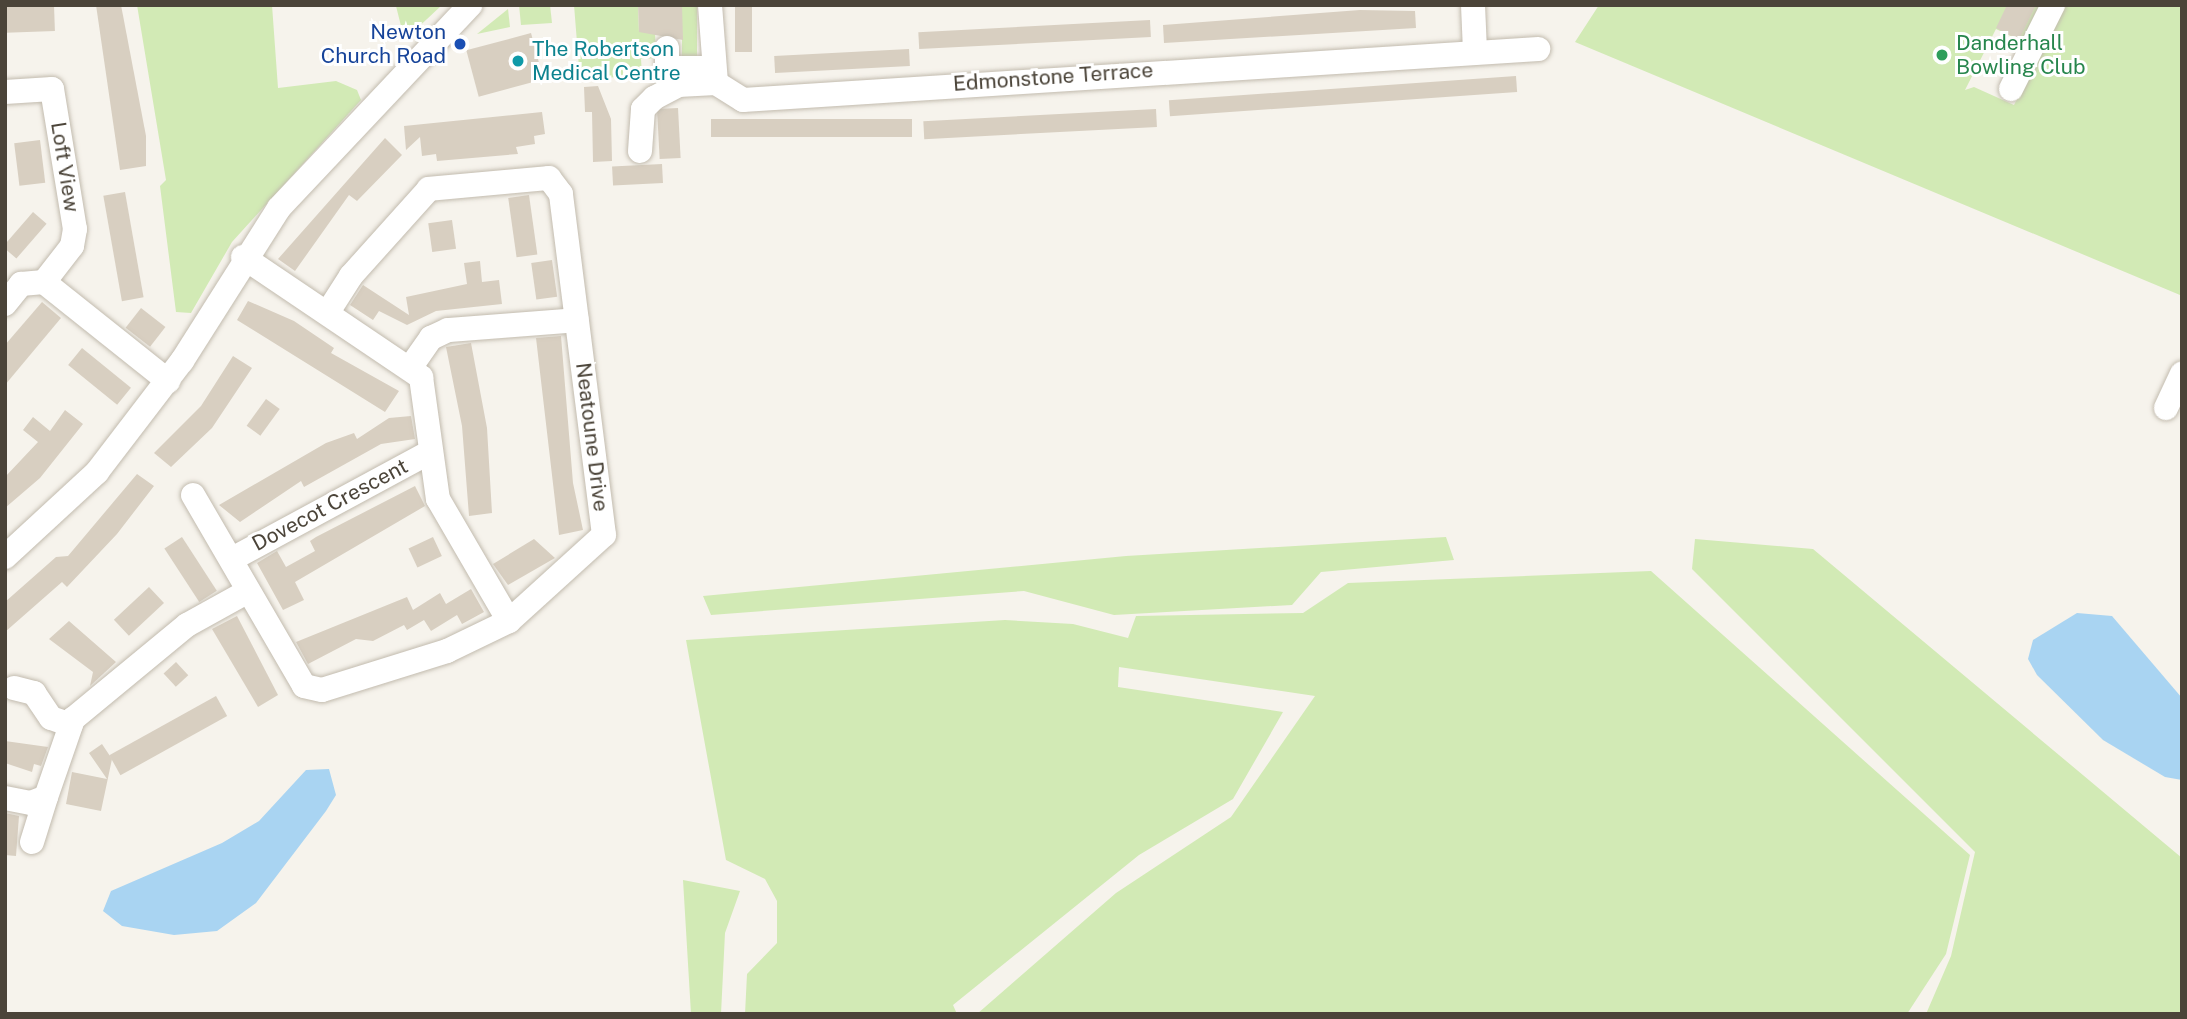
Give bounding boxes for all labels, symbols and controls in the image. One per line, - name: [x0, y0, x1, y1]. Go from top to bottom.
- place label: Newton Church Road: [321, 19, 446, 69]
- place label: Danderhall Bowling Club: [1956, 30, 2085, 80]
- marker: Newton Church Road: [452, 36, 468, 52]
- place label: The Robertson Medical Centre: [532, 36, 681, 86]
- marker: Danderhall Bowling Club: [1934, 47, 1950, 63]
- marker: The Robertson Medical Centre: [510, 53, 526, 69]
- street label: Edmonstone Terrace: [952, 57, 1154, 97]
- street label: Loft View: [45, 120, 85, 214]
- street label: Neatoune Drive: [570, 361, 614, 513]
- street label: Dovecot Crescent: [248, 453, 412, 557]

